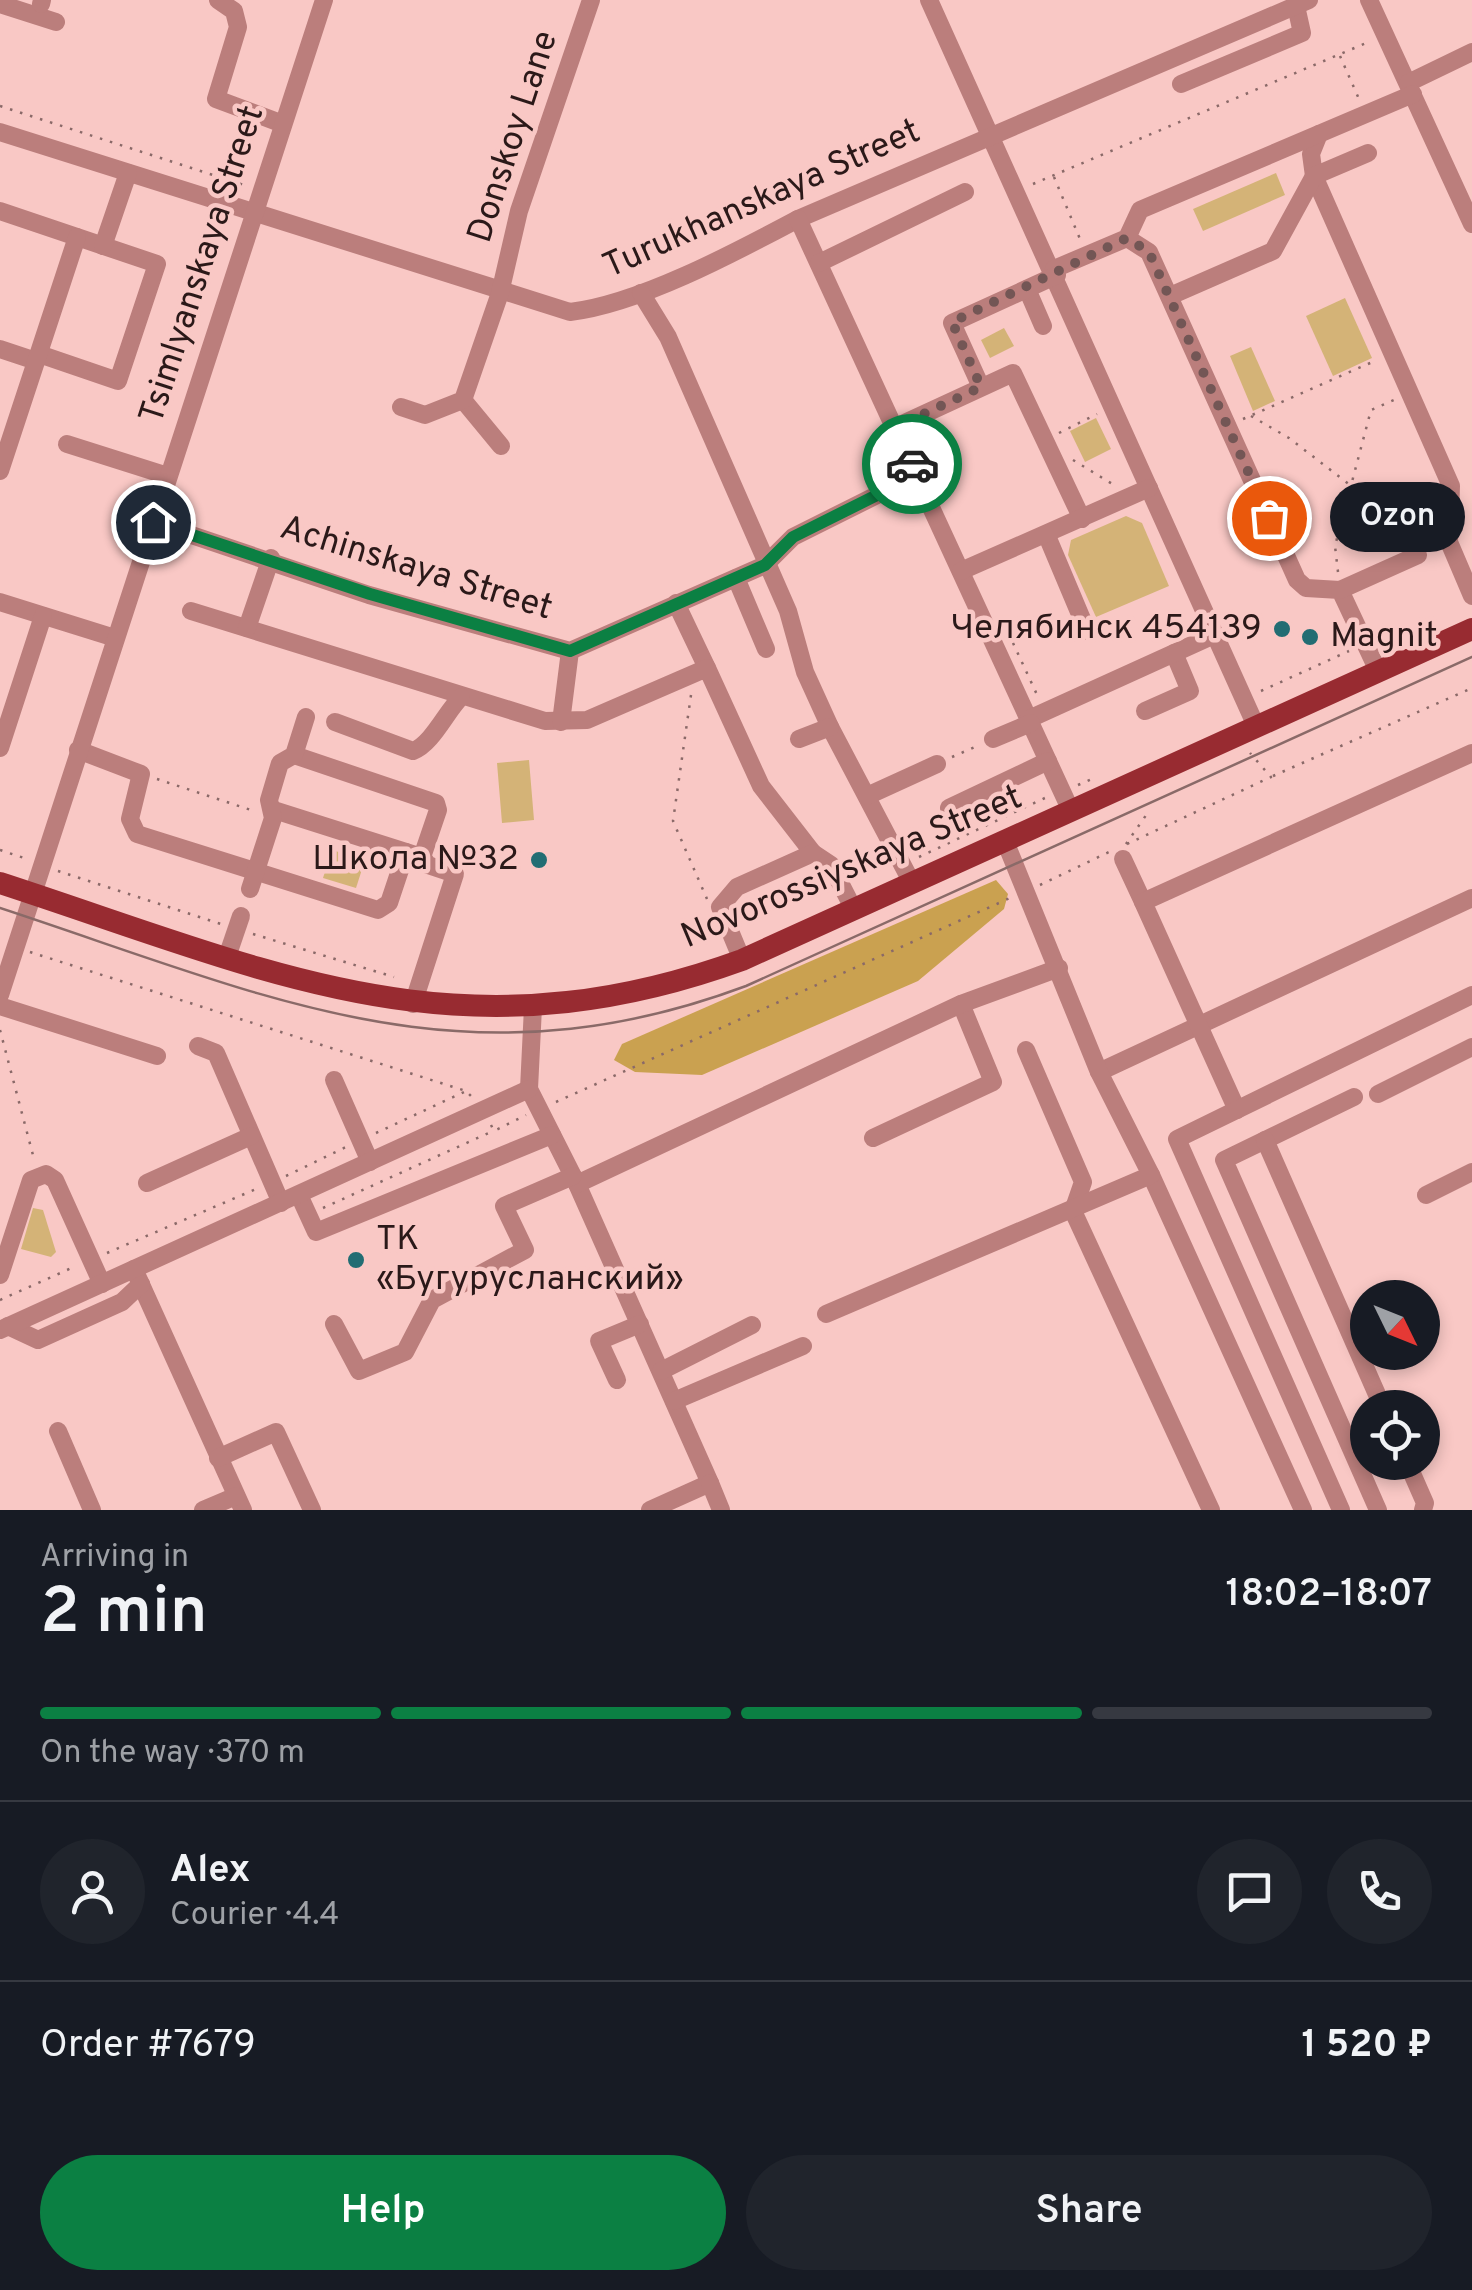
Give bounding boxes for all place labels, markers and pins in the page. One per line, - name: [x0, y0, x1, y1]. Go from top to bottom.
- pin: [1227, 476, 1312, 561]
- pin: [111, 480, 196, 565]
- callout: Ozon: [1329, 483, 1464, 553]
- place label: Челябинск 454139: [950, 607, 1262, 651]
- place label: Magnit: [1330, 615, 1438, 659]
- marker: Челябинск 454139: [1271, 618, 1293, 640]
- marker: Magnit: [1299, 626, 1321, 648]
- place label: Школа №32: [312, 838, 519, 882]
- marker: Школа №32: [528, 849, 550, 871]
- place label: ТК «Бугурусланский»: [376, 1218, 684, 1302]
- marker: ТК «Бугурусланский»: [345, 1249, 367, 1271]

